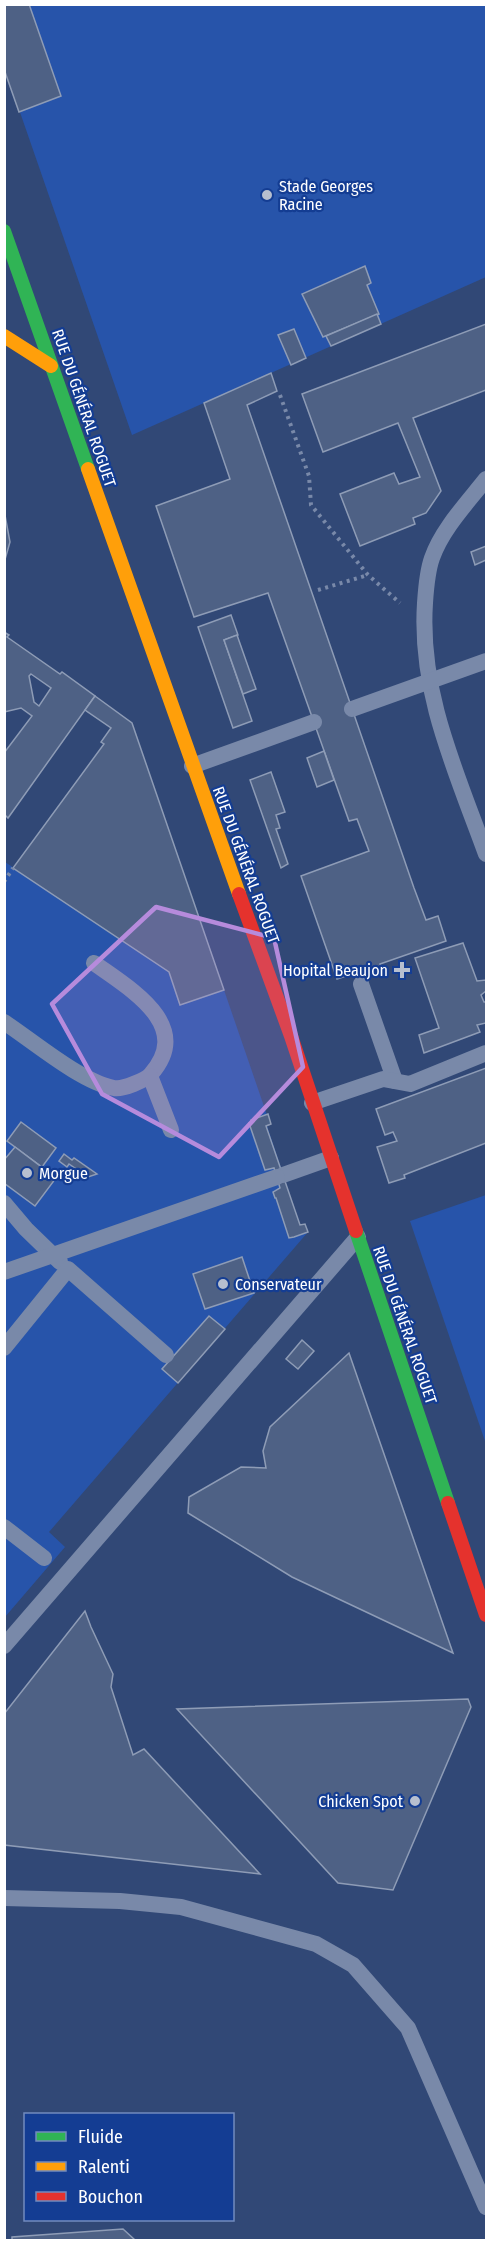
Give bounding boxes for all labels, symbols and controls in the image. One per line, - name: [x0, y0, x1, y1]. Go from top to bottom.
- place label: Stade Georges Racine: [279, 177, 373, 214]
- marker: Stade Georges Racine: [260, 188, 274, 202]
- street label: RUE DU GÉNÉRAL ROGUET: [48, 327, 120, 490]
- street label: RUE DU GÉNÉRAL ROGUET: [209, 784, 283, 947]
- place label: Hopital Beaujon: [283, 961, 388, 980]
- marker: Hopital Beaujon: [393, 961, 411, 979]
- place label: Morgue: [39, 1164, 88, 1183]
- marker: Morgue: [20, 1166, 34, 1180]
- street label: RUE DU GÉNÉRAL ROGUET: [369, 1244, 441, 1407]
- place label: Conservateur: [235, 1275, 322, 1294]
- marker: Conservateur: [216, 1277, 230, 1291]
- place label: Chicken Spot: [318, 1792, 404, 1811]
- marker: Chicken Spot: [408, 1794, 422, 1808]
- legend: [24, 2113, 234, 2221]
- text: Fluide: [78, 2126, 123, 2148]
- text: Ralenti: [78, 2156, 130, 2178]
- text: Bouchon: [78, 2186, 143, 2208]

